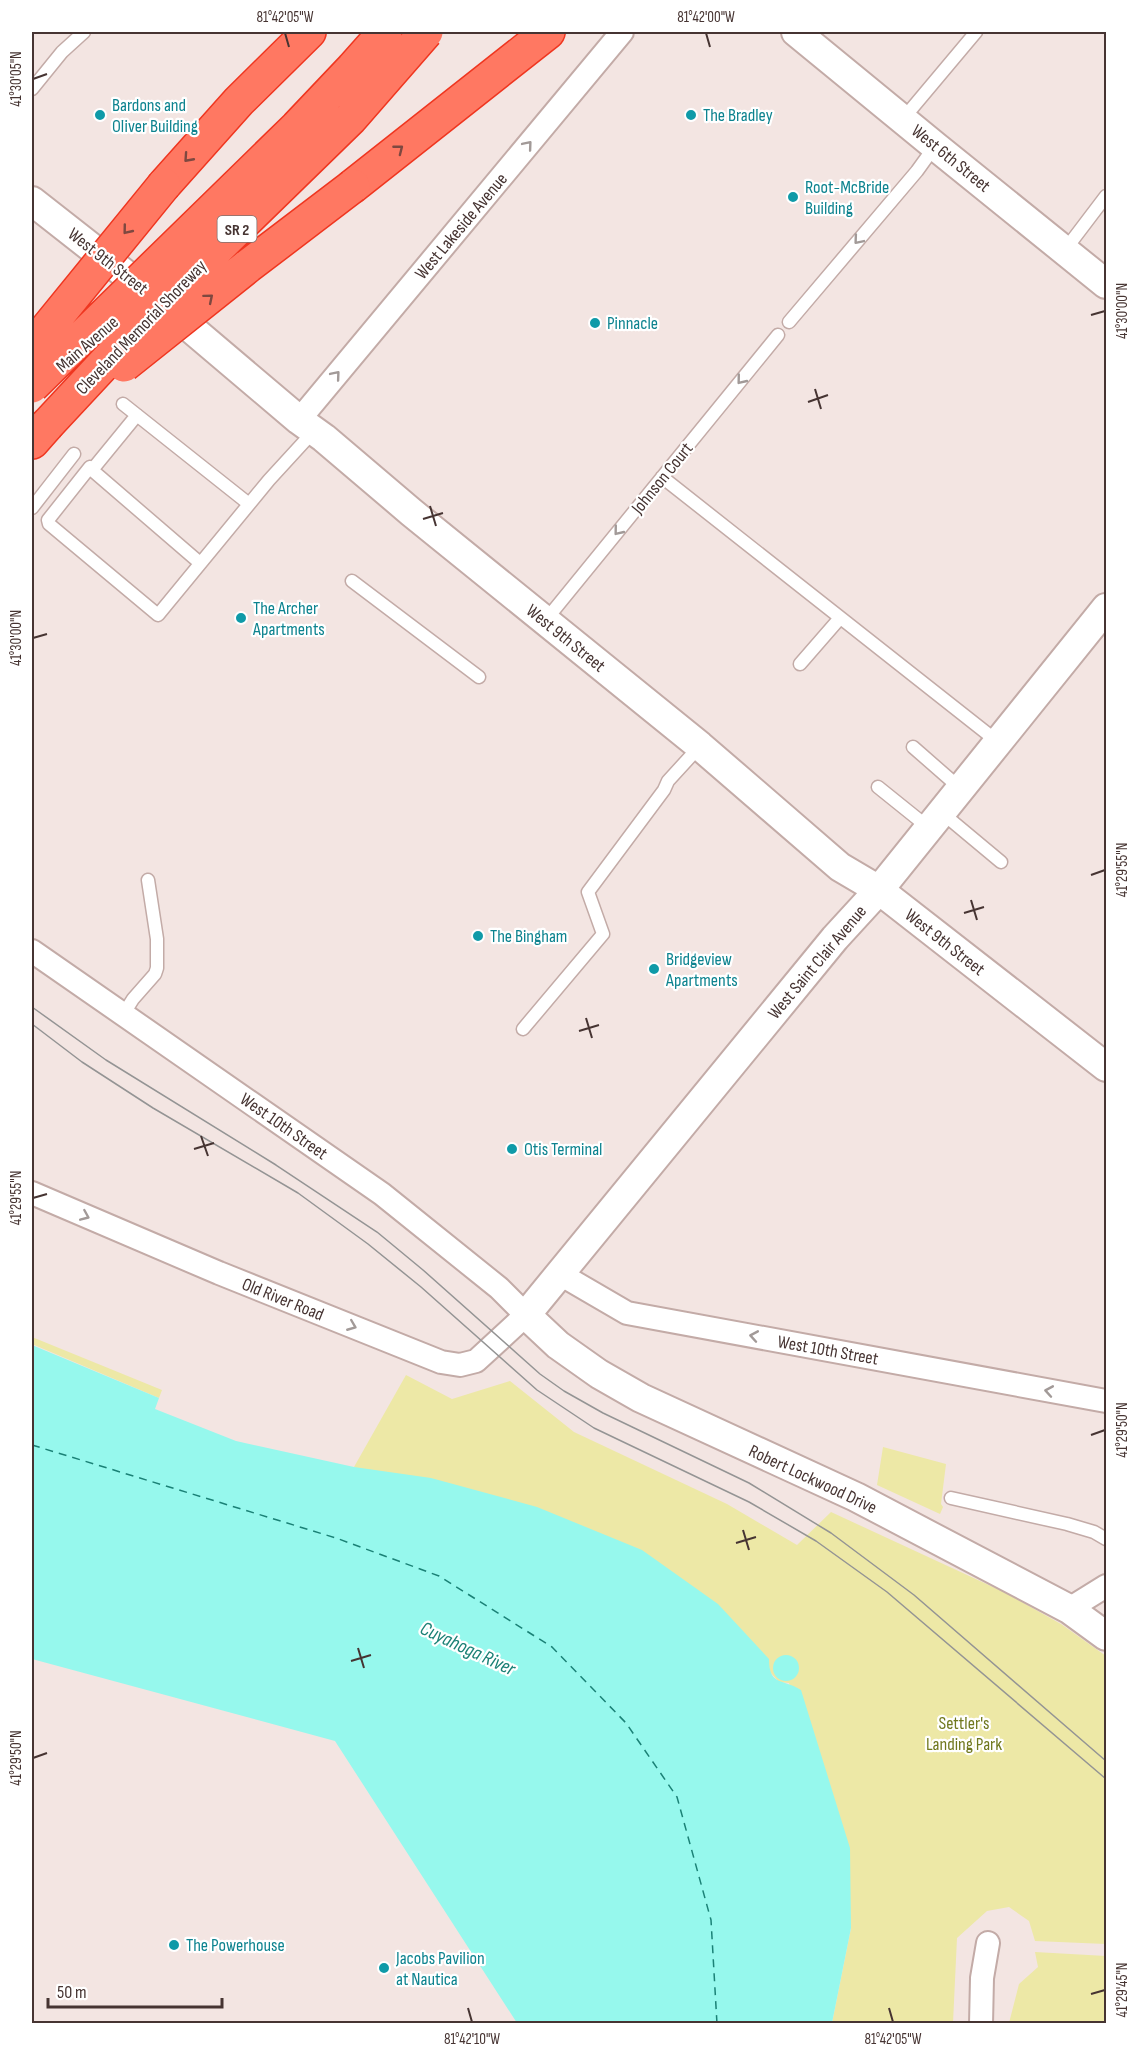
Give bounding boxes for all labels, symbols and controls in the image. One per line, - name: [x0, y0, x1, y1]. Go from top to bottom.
- text: 81°42'05"W: [256, 8, 314, 27]
- text: 81°42'00"W: [677, 8, 735, 27]
- text: 41°30'05"N: [7, 51, 26, 107]
- place label: Bardons and Oliver Building: [112, 95, 198, 137]
- place label: The Bradley: [703, 105, 773, 126]
- marker: Bardons and Oliver Building: [93, 108, 107, 122]
- marker: The Bradley: [684, 108, 698, 122]
- street label: West 6th Street: [907, 120, 995, 197]
- one-way arrow: [521, 141, 532, 152]
- one-way arrow: [392, 146, 403, 157]
- one-way arrow: [184, 152, 195, 162]
- street label: West Lakeside Avenue: [411, 169, 512, 284]
- place label: Root-McBride Building: [805, 177, 889, 219]
- marker: Root-McBride Building: [786, 190, 800, 204]
- road number: SR 2: [218, 216, 256, 242]
- one-way arrow: [124, 223, 135, 234]
- street label: West 9th Street: [64, 224, 152, 299]
- one-way arrow: [855, 233, 866, 244]
- street label: Cleveland Memorial Shoreway: [72, 256, 211, 399]
- text: 41°30'00"N: [1113, 283, 1132, 339]
- one-way arrow: [202, 295, 213, 306]
- street label: Main Avenue: [52, 312, 123, 377]
- place label: Pinnacle: [607, 313, 658, 334]
- marker: Pinnacle: [588, 316, 602, 330]
- one-way arrow: [329, 371, 340, 382]
- one-way arrow: [738, 373, 749, 384]
- street label: Johnson Court: [627, 438, 698, 519]
- one-way arrow: [614, 524, 625, 535]
- place label: The Archer Apartments: [252, 598, 325, 640]
- street label: West 9th Street: [522, 600, 610, 677]
- text: 41°30'00"N: [7, 610, 26, 666]
- marker: The Archer Apartments: [234, 611, 248, 625]
- text: 41°29'55"N: [1113, 843, 1132, 897]
- street label: West Saint Clair Avenue: [764, 901, 871, 1023]
- street label: West 9th Street: [901, 905, 989, 980]
- place label: The Bingham: [490, 926, 567, 947]
- marker: The Bingham: [471, 929, 485, 943]
- place label: Bridgeview Apartments: [665, 949, 738, 991]
- marker: Bridgeview Apartments: [647, 962, 661, 976]
- street label: West 10th Street: [236, 1089, 332, 1165]
- place label: Otis Terminal: [524, 1139, 602, 1160]
- marker: Otis Terminal: [505, 1142, 519, 1156]
- text: 41°29'55"N: [7, 1171, 26, 1225]
- one-way arrow: [79, 1209, 90, 1221]
- street label: Old River Road: [239, 1274, 327, 1325]
- one-way arrow: [345, 1319, 356, 1331]
- one-way arrow: [749, 1330, 759, 1343]
- street label: West 10th Street: [776, 1331, 880, 1370]
- one-way arrow: [1044, 1385, 1054, 1398]
- text: 41°29'50"N: [1113, 1402, 1132, 1458]
- street label: Robert Lockwood Drive: [745, 1441, 880, 1518]
- water label: Cuyahoga River: [416, 1616, 520, 1682]
- park label: Settler's Landing Park: [926, 1713, 1002, 1755]
- text: 41°29'50"N: [7, 1730, 26, 1786]
- place label: The Powerhouse: [186, 1935, 285, 1956]
- marker: The Powerhouse: [167, 1938, 181, 1952]
- place label: Jacobs Pavilion at Nautica: [395, 1948, 485, 1990]
- marker: Jacobs Pavilion at Nautica: [377, 1961, 391, 1975]
- text: 41°29'45"N: [1113, 1963, 1132, 2017]
- scale bar: [48, 1971, 222, 2009]
- text: 50 m: [57, 1982, 87, 2003]
- text: 81°42'10"W: [444, 2030, 500, 2049]
- text: 81°42'05"W: [864, 2030, 922, 2049]

